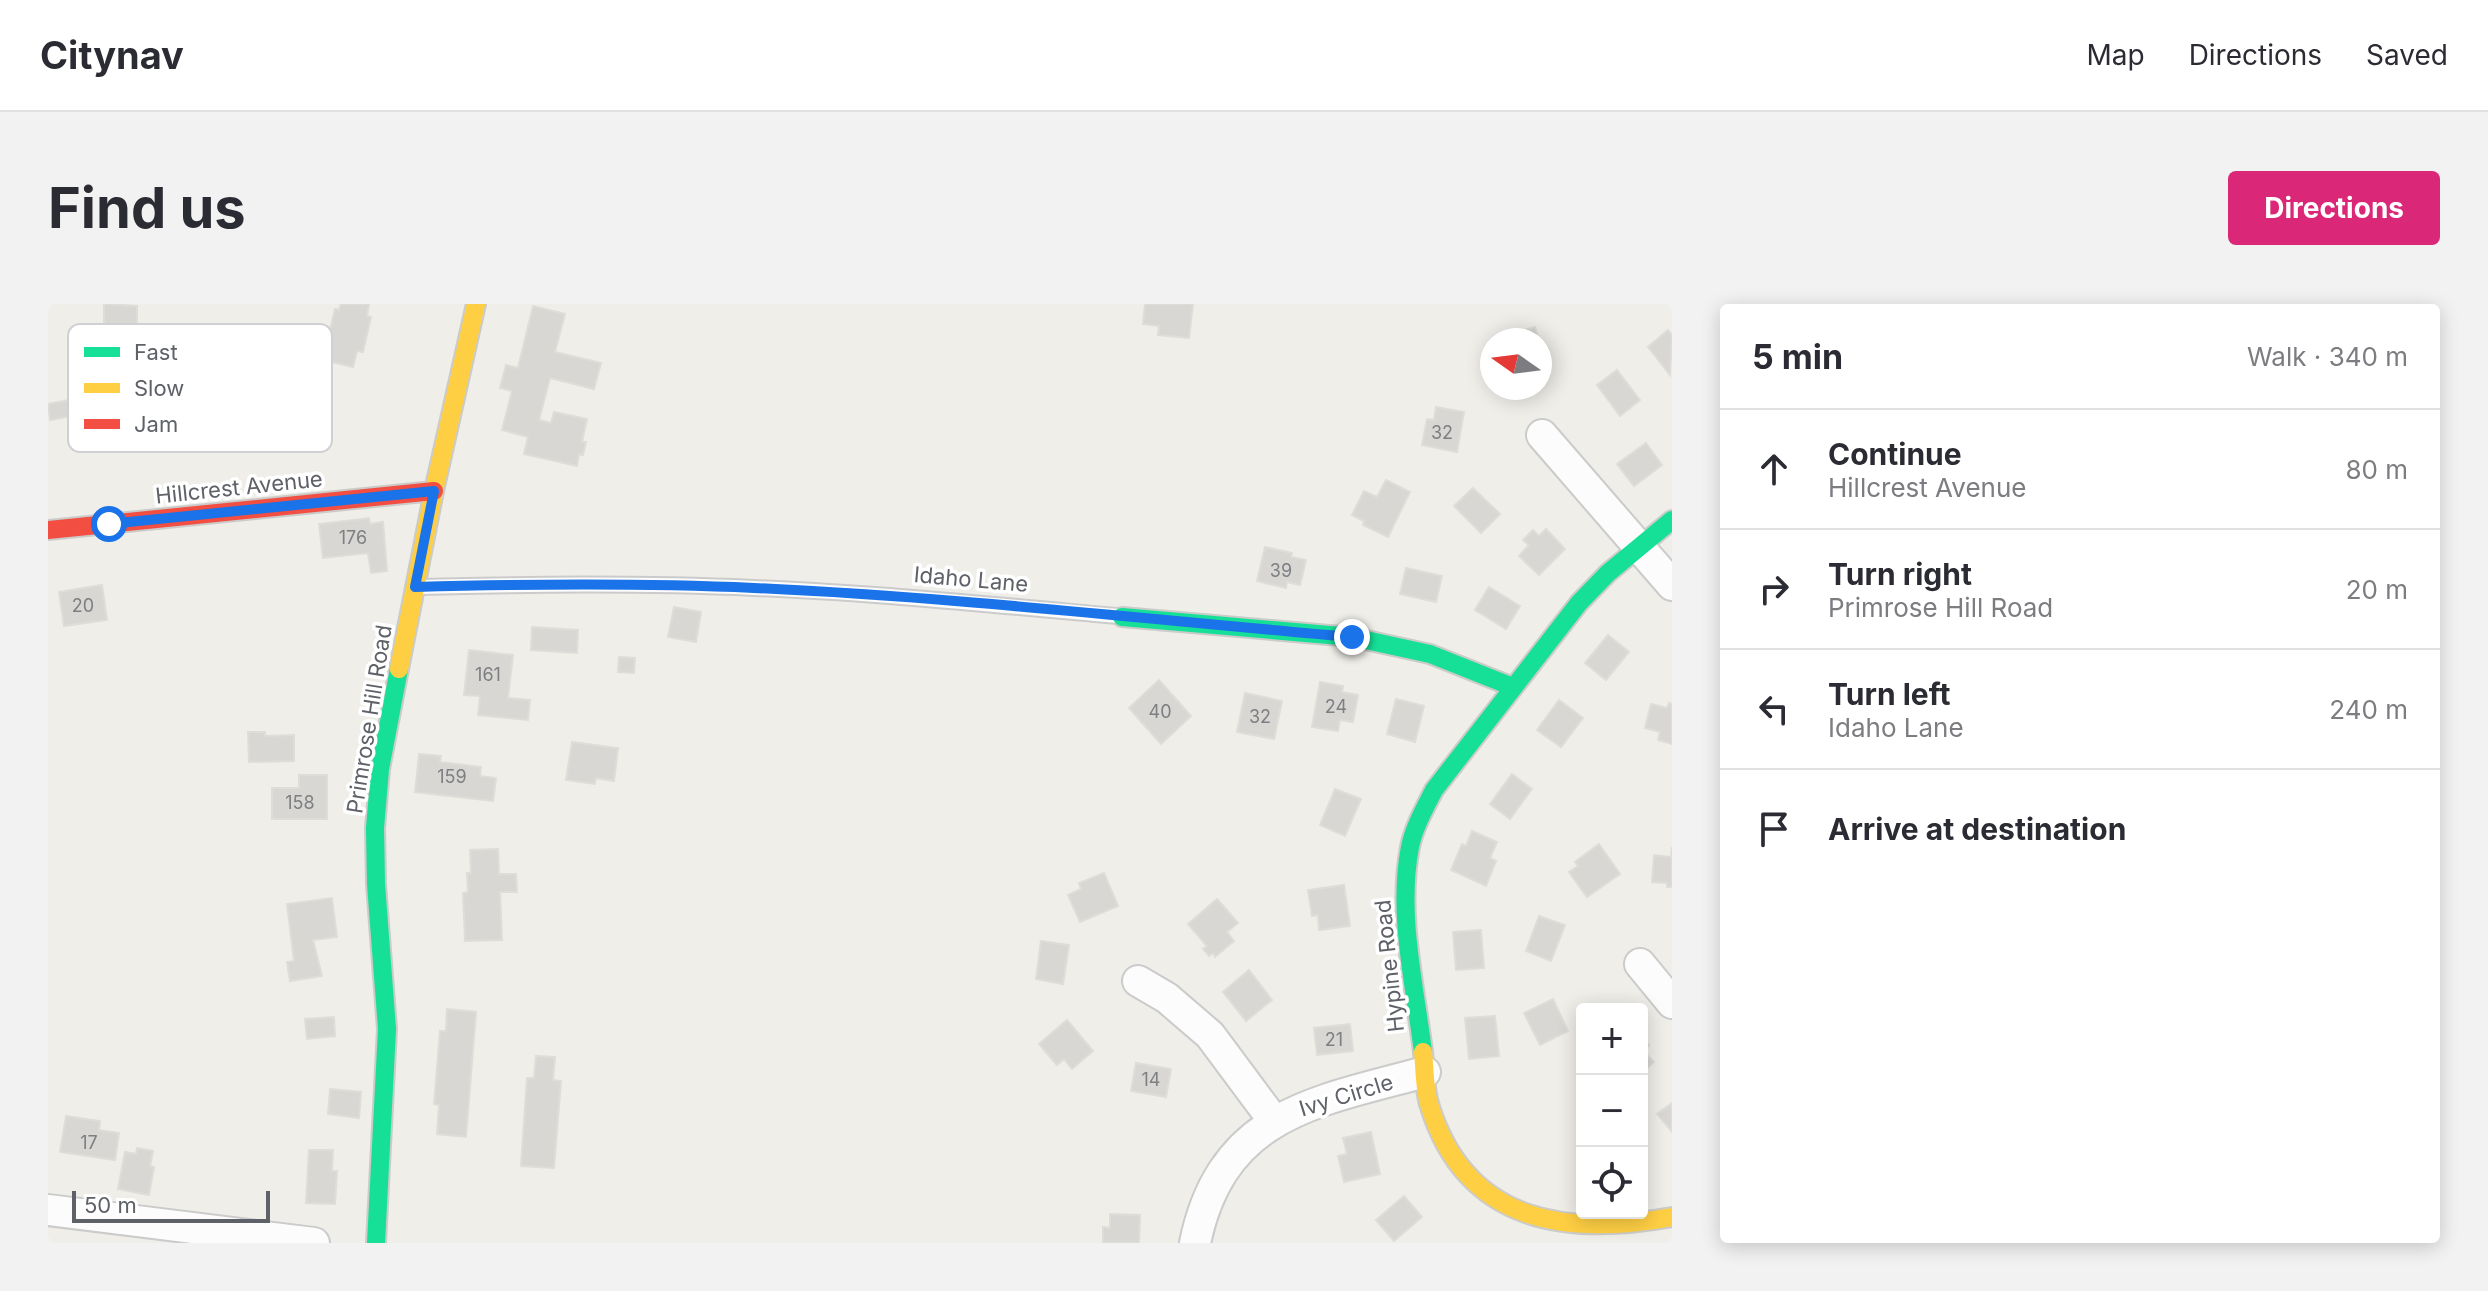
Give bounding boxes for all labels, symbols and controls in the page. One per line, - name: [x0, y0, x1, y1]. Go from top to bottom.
- text: Citynav: [40, 32, 184, 78]
- text: Map: [2086, 38, 2145, 72]
- text: Directions: [2189, 38, 2322, 72]
- text: Saved: [2366, 38, 2448, 72]
- button: Directions: [2228, 171, 2440, 245]
- text: Find us: [48, 174, 246, 242]
- legend: [68, 324, 332, 452]
- north arrow: [1480, 328, 1552, 400]
- text: 5 min: [1752, 336, 1843, 377]
- text: Fast: [134, 339, 178, 365]
- text: Walk · 340 m: [2247, 341, 2408, 372]
- text: Slow: [134, 375, 184, 401]
- text: Jam: [134, 411, 178, 437]
- house number: 32: [1431, 422, 1453, 443]
- text: Continue: [1828, 436, 1962, 472]
- icon: ahead: [1752, 447, 1796, 491]
- text: 80 m: [2345, 454, 2408, 485]
- street label: Hillcrest Avenue: [154, 465, 324, 509]
- text: Hillcrest Avenue: [1828, 472, 2026, 503]
- route start: [91, 506, 127, 542]
- house number: 176: [339, 527, 367, 548]
- text: Turn right: [1828, 556, 1972, 592]
- house number: 39: [1270, 560, 1292, 581]
- street label: Idaho Lane: [913, 561, 1029, 597]
- icon: right: [1752, 567, 1796, 611]
- text: 20 m: [2346, 574, 2408, 605]
- text: Primrose Hill Road: [1828, 592, 2053, 623]
- house number: 20: [72, 595, 94, 616]
- route end: [1334, 619, 1370, 655]
- street label: Primrose Hill Road: [341, 623, 397, 815]
- house number: 161: [475, 664, 501, 685]
- text: Turn left: [1828, 676, 1950, 712]
- icon: left: [1752, 687, 1796, 731]
- text: 240 m: [2329, 694, 2408, 725]
- house number: 24: [1325, 696, 1347, 717]
- house number: 40: [1149, 701, 1171, 722]
- house number: 32: [1249, 706, 1271, 727]
- text: Idaho Lane: [1828, 712, 1964, 743]
- house number: 159: [437, 766, 467, 787]
- house number: 158: [285, 792, 315, 813]
- icon: arrive: [1752, 807, 1796, 851]
- text: Arrive at destination: [1828, 811, 2126, 847]
- street label: Hypine Road: [1369, 899, 1409, 1033]
- map controls: [1576, 1003, 1648, 1219]
- button: +: [1576, 1003, 1648, 1075]
- house number: 21: [1325, 1029, 1343, 1050]
- street label: Ivy Circle: [1296, 1068, 1396, 1122]
- house number: 14: [1142, 1069, 1160, 1090]
- button: −: [1576, 1075, 1648, 1147]
- house number: 17: [80, 1132, 98, 1153]
- button: locate: [1576, 1147, 1648, 1219]
- scale bar: [72, 1187, 270, 1223]
- text: 50 m: [84, 1192, 137, 1218]

